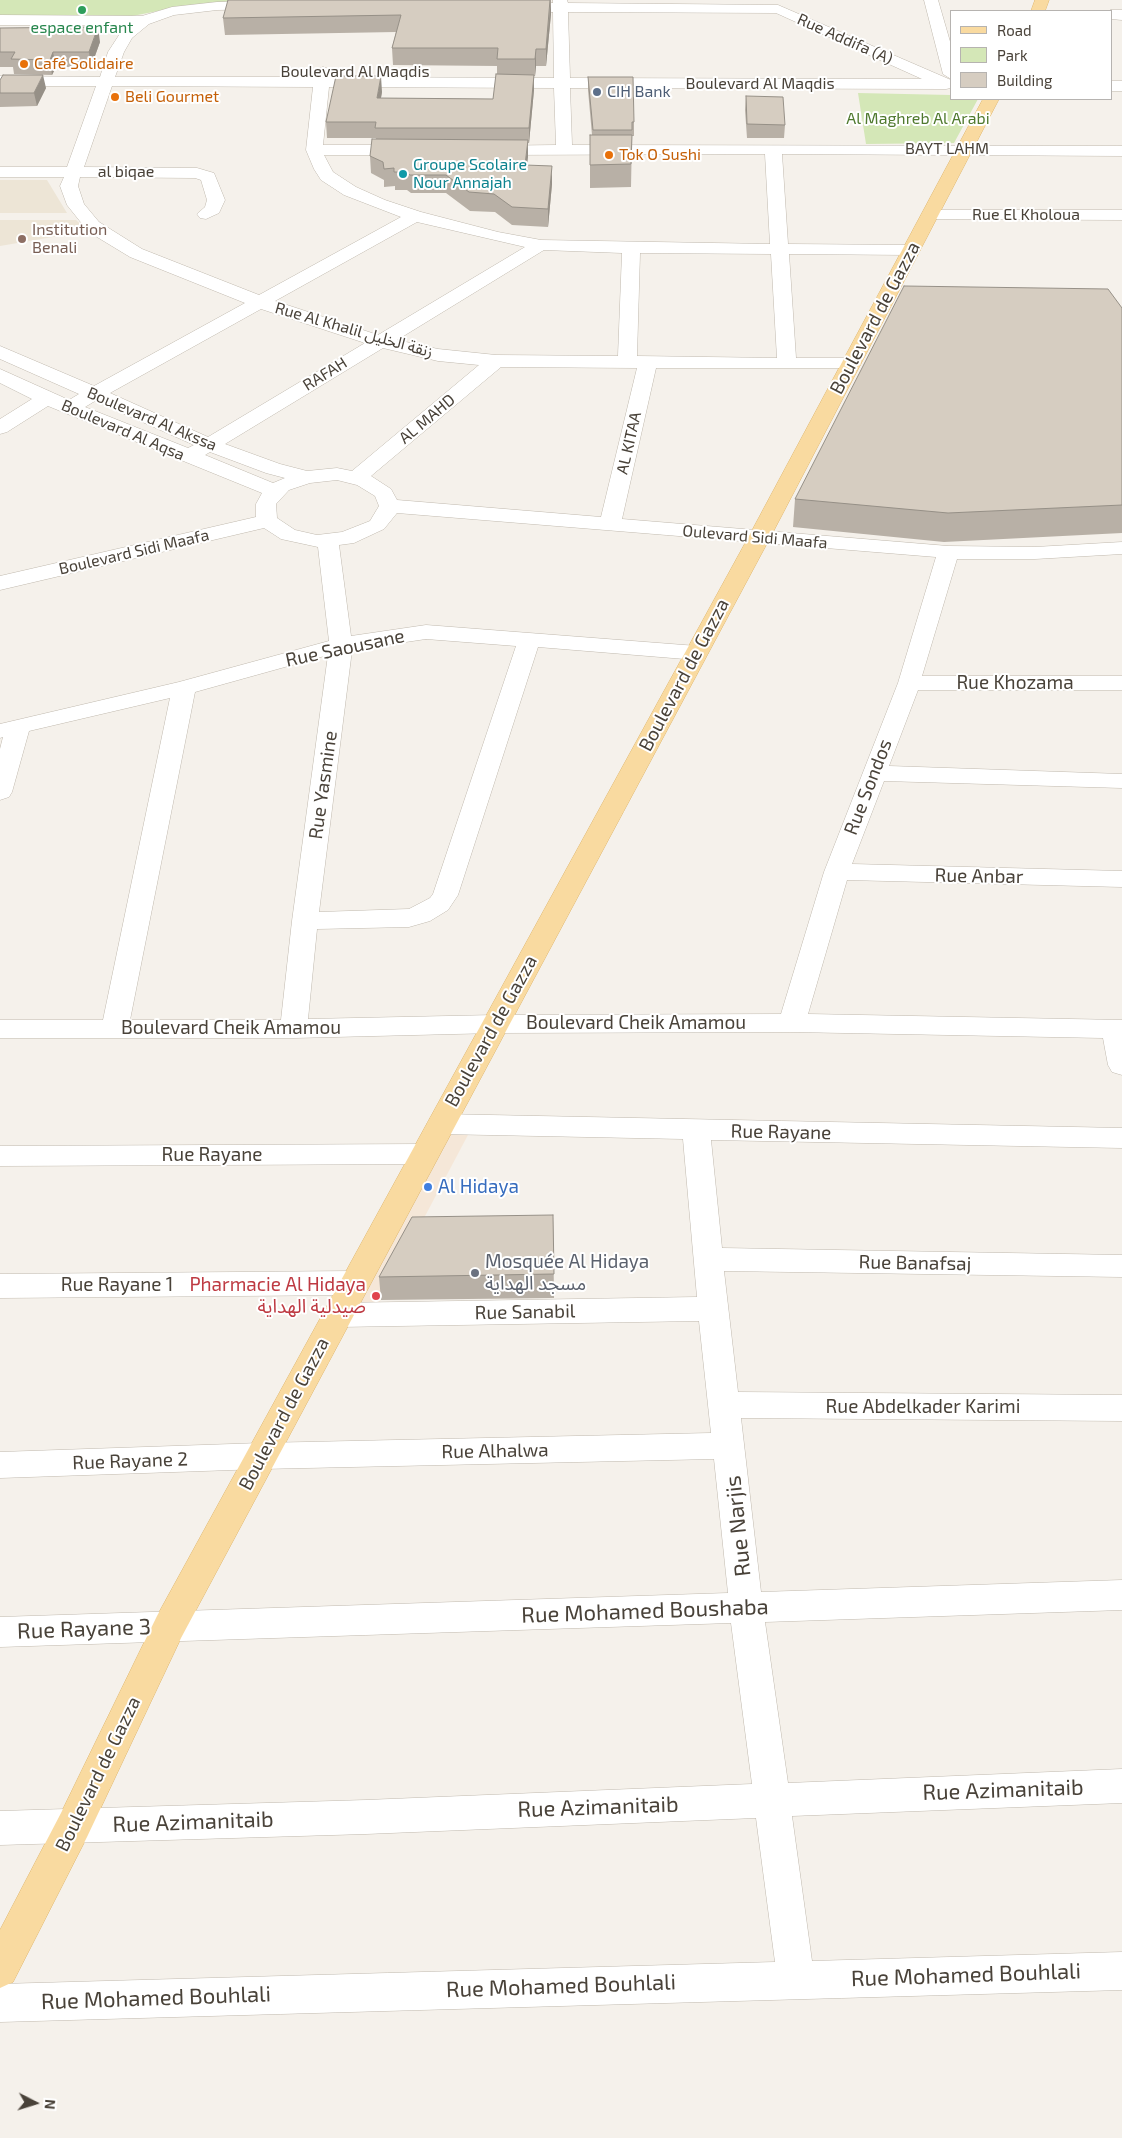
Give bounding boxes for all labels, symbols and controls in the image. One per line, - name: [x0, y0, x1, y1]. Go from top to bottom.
- marker: espace enfant: [76, 4, 88, 16]
- street label: Rue Addifa (A): [794, 9, 896, 69]
- legend: [950, 10, 1112, 100]
- place label: espace enfant: [31, 18, 133, 38]
- text: Road: [997, 21, 1032, 39]
- text: Park: [997, 46, 1028, 64]
- place label: Café Solidaire: [34, 54, 134, 74]
- marker: Café Solidaire: [18, 58, 30, 70]
- street label: Boulevard Al Maqdis: [280, 62, 430, 82]
- text: Building: [997, 71, 1052, 89]
- street label: Boulevard Al Maqdis: [685, 74, 835, 94]
- place label: CIH Bank: [607, 82, 671, 102]
- marker: CIH Bank: [591, 86, 603, 98]
- place label: Beli Gourmet: [125, 87, 219, 107]
- marker: Beli Gourmet: [109, 91, 121, 103]
- park label: Al Maghreb Al Arabi: [846, 109, 990, 129]
- street label: BAYT LAHM: [905, 139, 989, 159]
- place label: Tok O Sushi: [619, 145, 701, 165]
- marker: Tok O Sushi: [603, 149, 615, 161]
- place label: Groupe Scolaire Nour Annajah: [413, 155, 527, 193]
- street label: al biqae: [98, 162, 154, 182]
- marker: Groupe Scolaire Nour Annajah: [397, 168, 409, 180]
- street label: Rue El Kholoua: [972, 205, 1080, 225]
- place label: Institution Benali: [32, 220, 107, 258]
- marker: Institution Benali: [16, 233, 28, 245]
- street label: Boulevard de Gazza: [825, 238, 925, 398]
- street label: Rue Al Khalil زنقة الخليل: [273, 298, 435, 362]
- street label: RAFAH: [299, 353, 351, 395]
- street label: Boulevard Al Akssa: [84, 383, 220, 455]
- street label: AL MAHD: [395, 390, 459, 448]
- street label: Boulevard Al Aqsa: [59, 395, 187, 465]
- street label: AL KITAA: [612, 410, 646, 476]
- street label: Oulevard Sidi Maafa: [682, 521, 828, 553]
- street label: Boulevard Sidi Maafa: [57, 525, 211, 579]
- street label: Boulevard de Gazza: [634, 595, 734, 755]
- street label: Rue Saousane: [283, 624, 407, 672]
- street label: Rue Khozama: [956, 672, 1074, 694]
- street label: Rue Yasmine: [304, 729, 342, 841]
- street label: Rue Sondos: [839, 736, 897, 838]
- street label: Rue Anbar: [934, 864, 1024, 888]
- street label: Boulevard de Gazza: [440, 951, 542, 1111]
- street label: Boulevard Cheik Amamou: [526, 1012, 746, 1034]
- street label: Boulevard Cheik Amamou: [121, 1017, 341, 1039]
- street label: Rue Rayane: [730, 1120, 832, 1144]
- street label: Rue Rayane: [162, 1144, 262, 1166]
- place label: Al Hidaya: [438, 1176, 519, 1198]
- marker: Al Hidaya: [422, 1181, 434, 1193]
- place label: Mosquée Al Hidaya مسجد الهداية: [485, 1251, 649, 1295]
- street label: Rue Banafsaj: [858, 1251, 972, 1275]
- marker: Mosquée Al Hidaya مسجد الهداية: [469, 1267, 481, 1279]
- street label: Rue Rayane 1: [61, 1274, 173, 1296]
- place label: Pharmacie Al Hidaya صيدلية الهداية: [189, 1274, 366, 1318]
- marker: Pharmacie Al Hidaya صيدلية الهداية: [370, 1290, 382, 1302]
- street label: Rue Sanabil: [474, 1300, 576, 1324]
- street label: Boulevard de Gazza: [234, 1334, 334, 1494]
- street label: Rue Abdelkader Karimi: [826, 1396, 1020, 1418]
- street label: Rue Alhalwa: [441, 1439, 549, 1463]
- street label: Rue Rayane 2: [72, 1448, 188, 1474]
- street label: Rue Narjis: [720, 1474, 756, 1578]
- street label: Rue Mohamed Boushaba: [521, 1593, 769, 1629]
- street label: Rue Rayane 3: [17, 1613, 151, 1645]
- street label: Boulevard de Gazza: [51, 1693, 145, 1855]
- street label: Rue Azimanitaib: [922, 1774, 1084, 1806]
- street label: Rue Azimanitaib: [517, 1791, 679, 1823]
- street label: Rue Azimanitaib: [112, 1806, 274, 1838]
- street label: Rue Mohamed Bouhlali: [851, 1958, 1081, 1992]
- street label: Rue Mohamed Bouhlali: [446, 1969, 676, 2003]
- street label: Rue Mohamed Bouhlali: [41, 1981, 271, 2015]
- north arrow: [10, 2078, 60, 2128]
- text: N: [42, 2099, 59, 2110]

